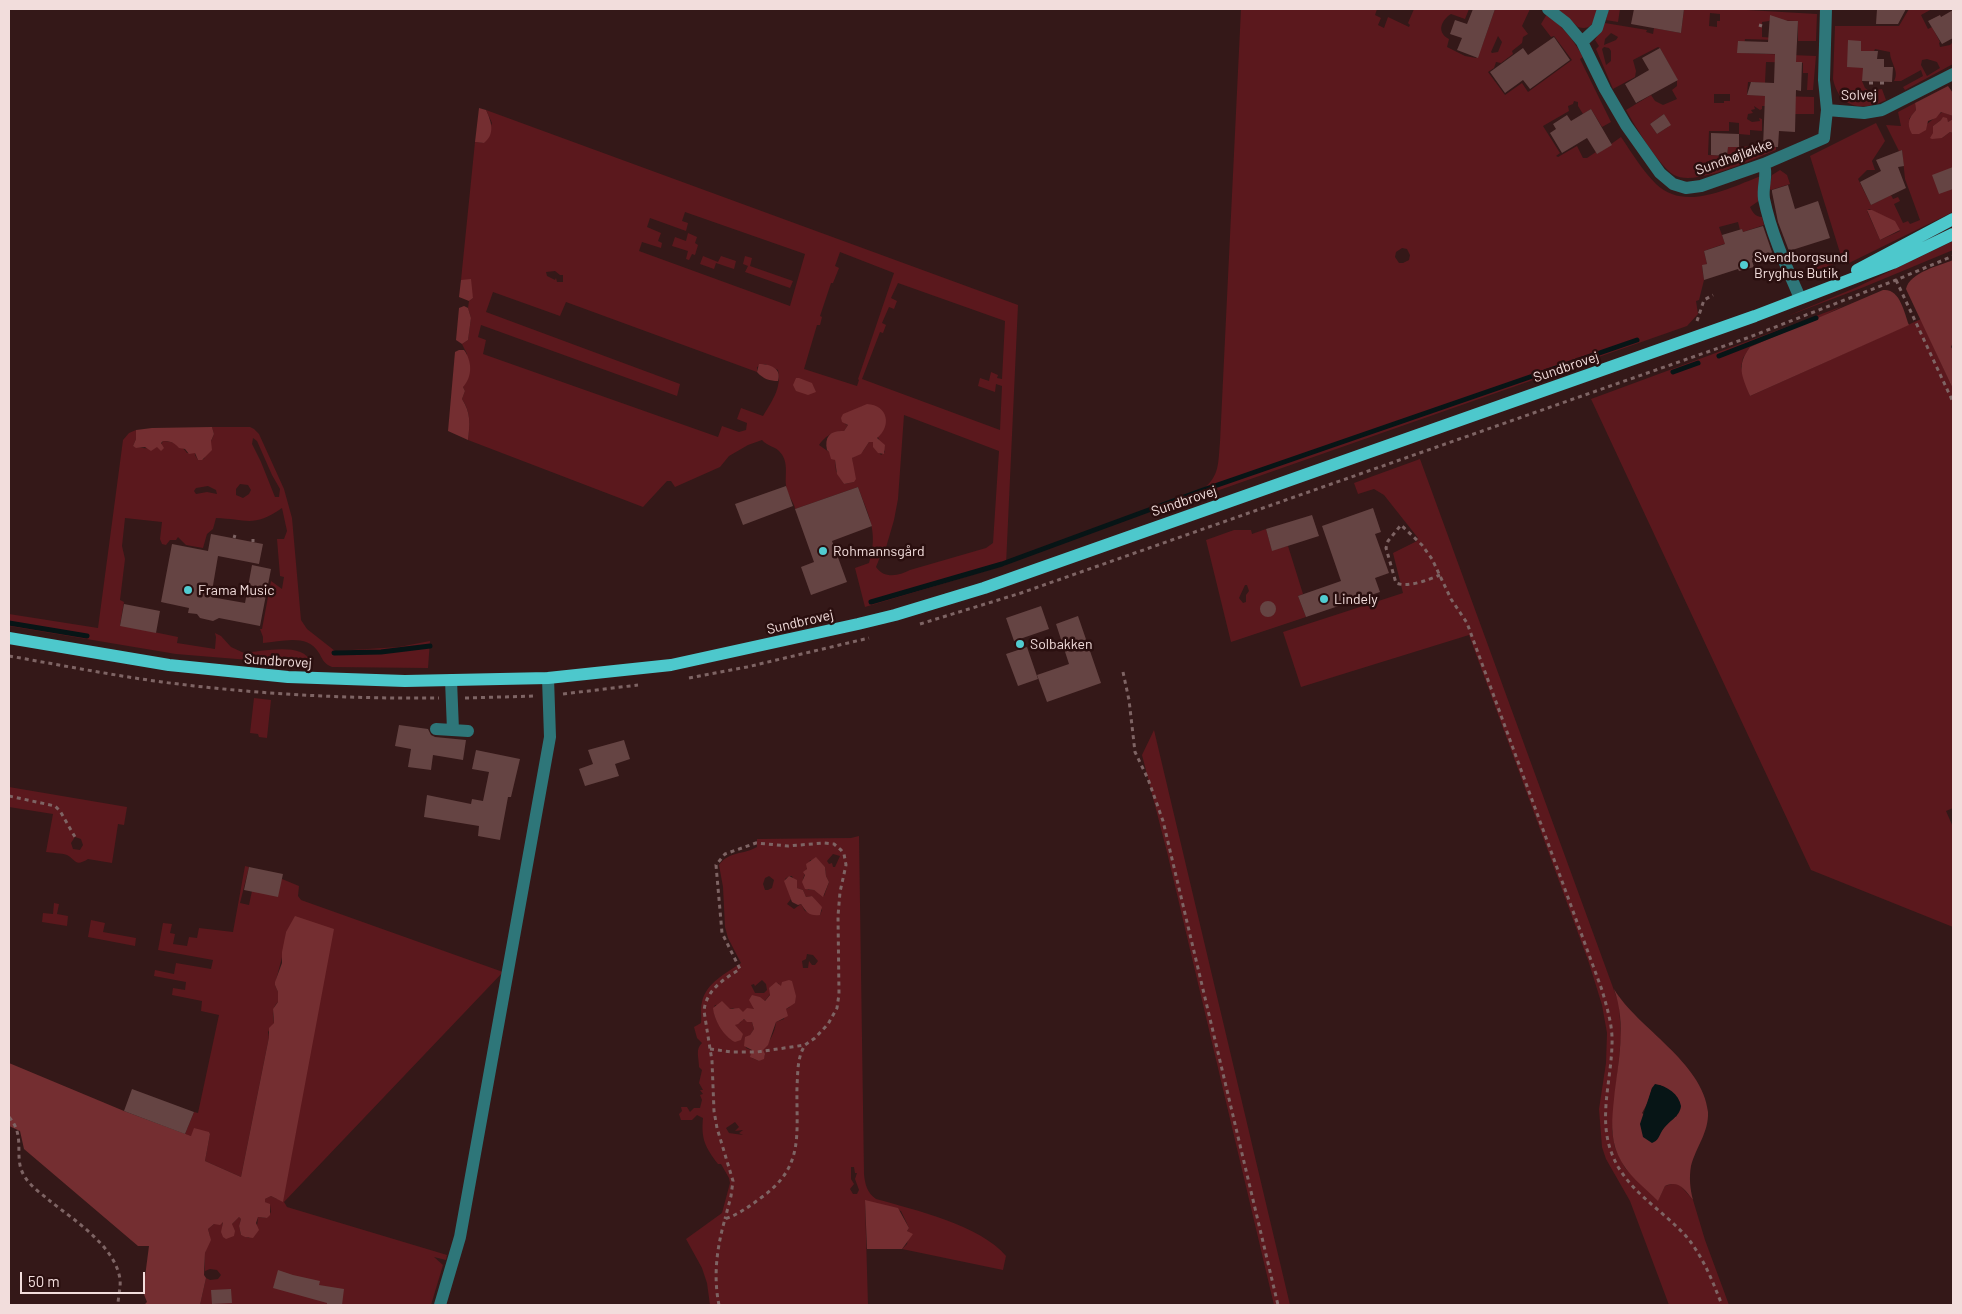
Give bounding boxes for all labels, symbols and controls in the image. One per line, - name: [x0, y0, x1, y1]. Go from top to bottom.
- street label: Solvej: [1841, 86, 1877, 104]
- street label: Sundhøjløkke: [1693, 135, 1775, 179]
- place label: Svendborgsund Bryghus Butik: [1754, 249, 1848, 282]
- marker: Svendborgsund Bryghus Butik: [1738, 259, 1750, 271]
- street label: Sundbrovej: [1531, 348, 1601, 386]
- street label: Sundbrovej: [1149, 482, 1219, 520]
- place label: Rohmannsgård: [833, 543, 925, 559]
- marker: Rohmannsgård: [817, 545, 829, 557]
- place label: Frama Music: [198, 582, 275, 598]
- marker: Frama Music: [182, 584, 194, 596]
- place label: Lindely: [1334, 591, 1378, 607]
- marker: Lindely: [1318, 593, 1330, 605]
- street label: Sundbrovej: [765, 606, 835, 638]
- place label: Solbakken: [1030, 636, 1093, 652]
- marker: Solbakken: [1014, 638, 1026, 650]
- street label: Sundbrovej: [243, 650, 313, 672]
- scale bar: [22, 1262, 148, 1294]
- text: 50 m: [28, 1272, 60, 1290]

